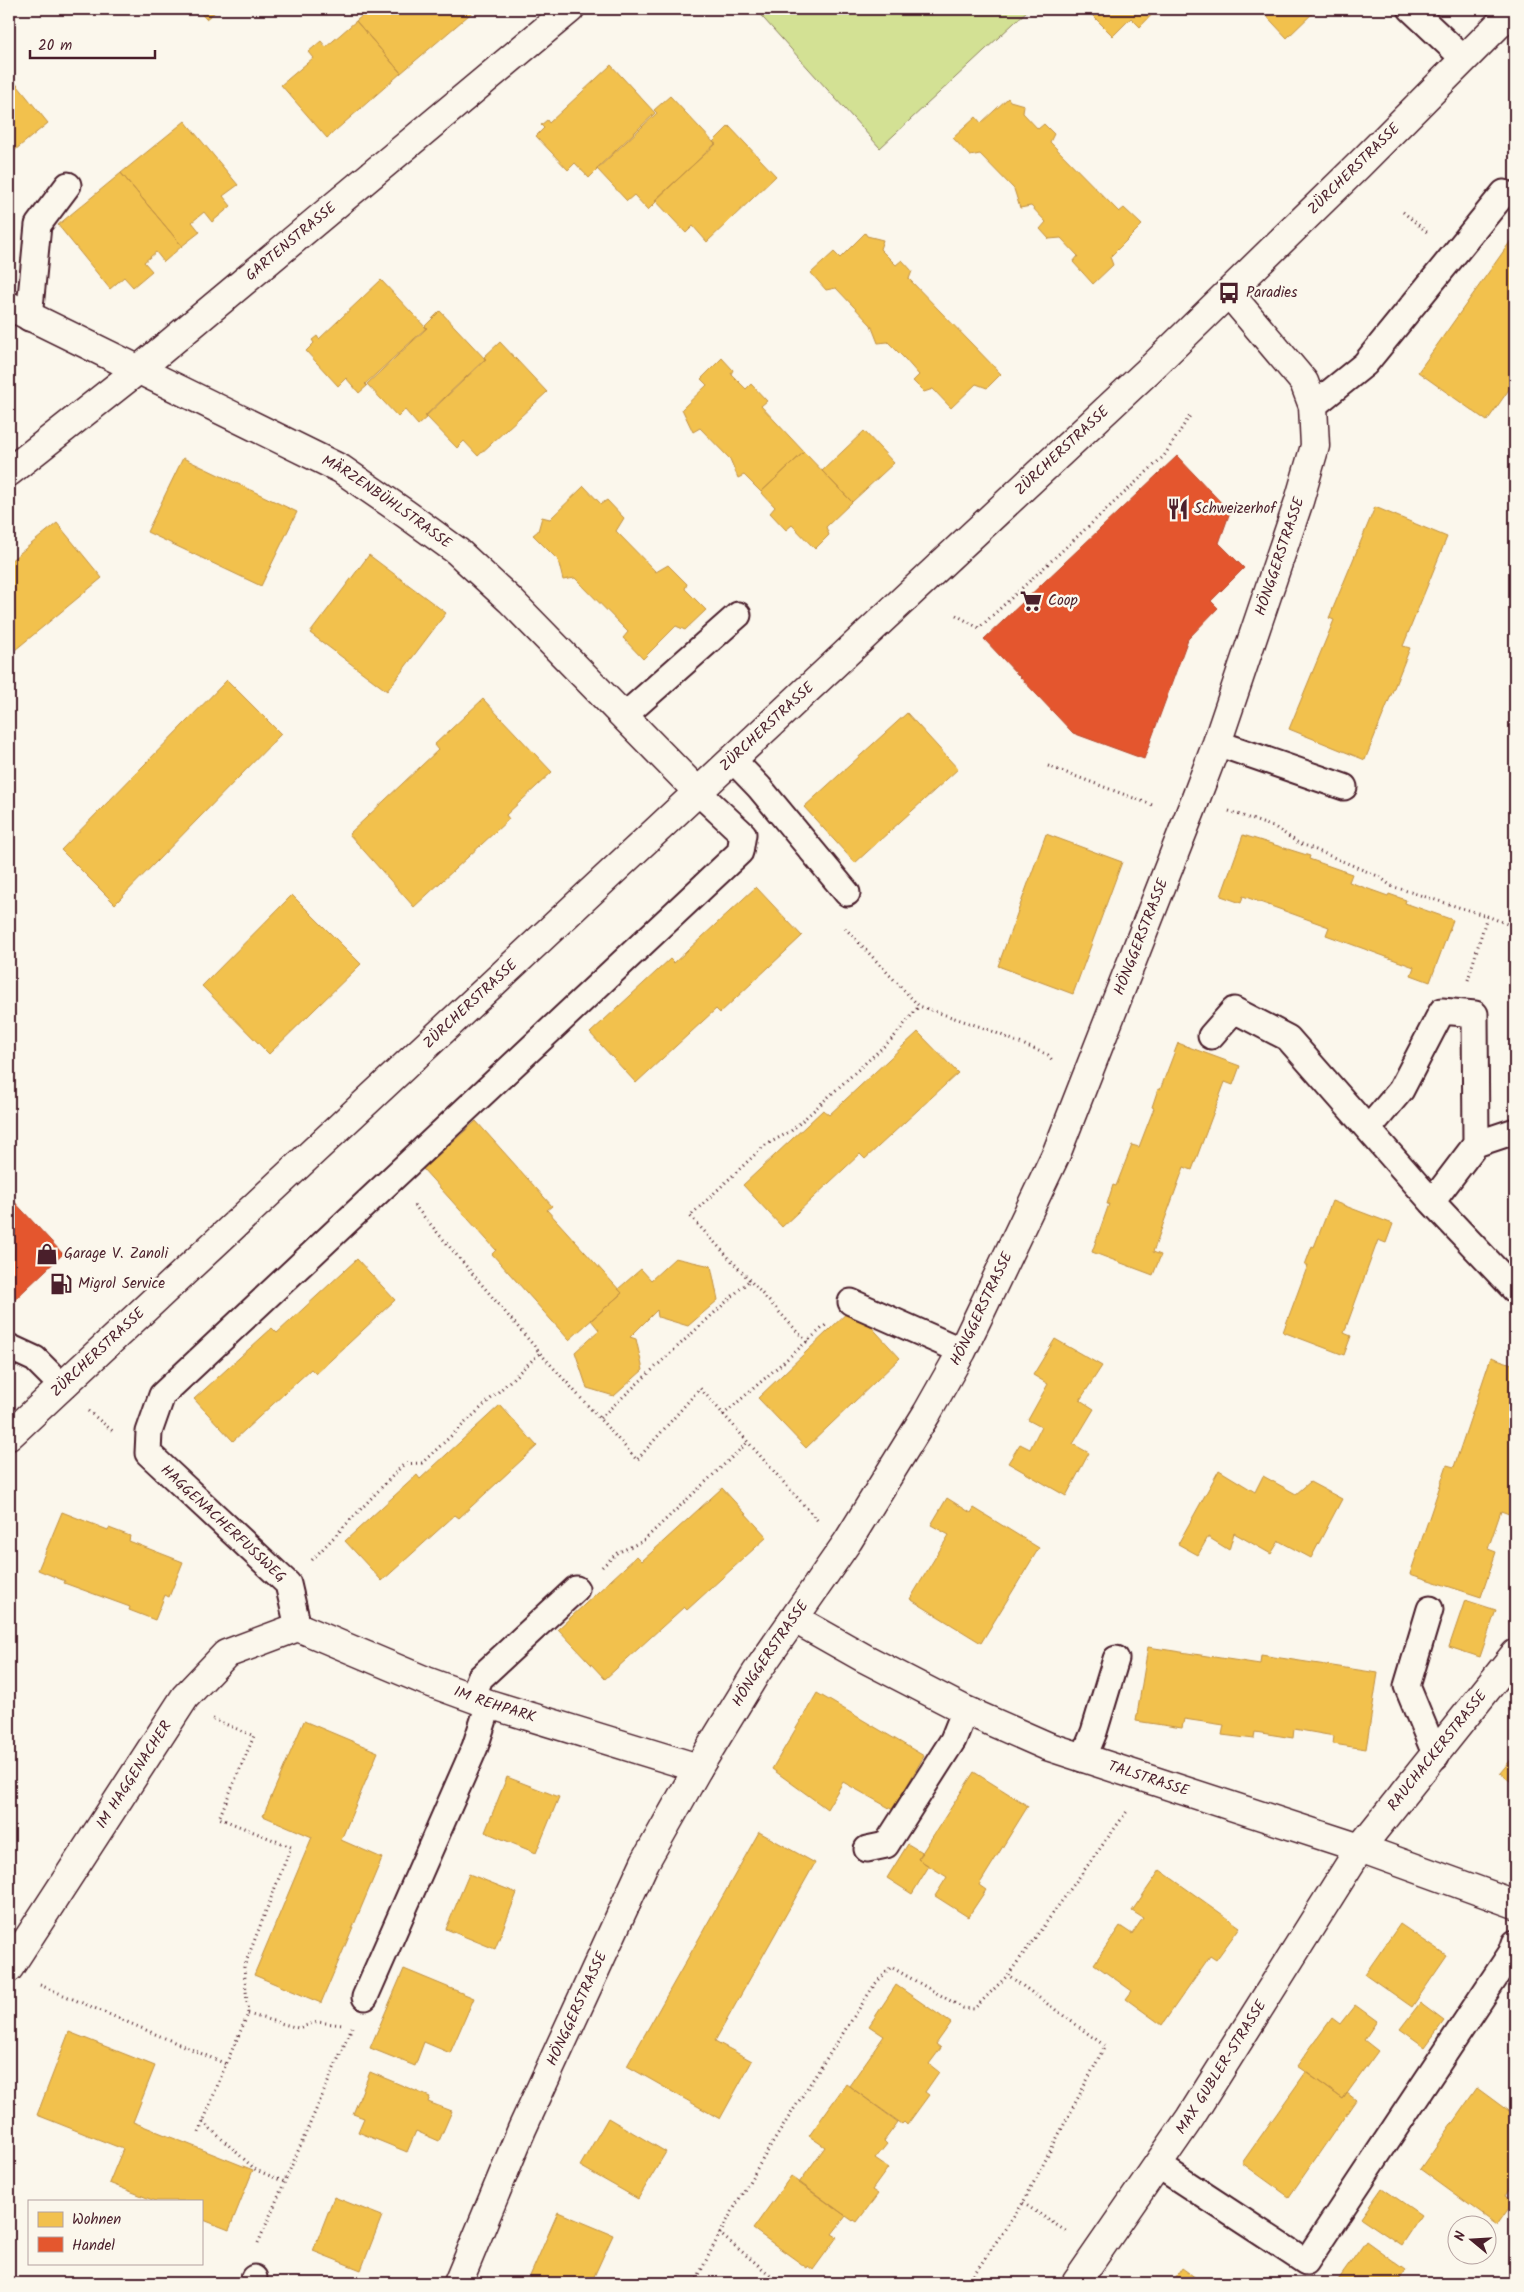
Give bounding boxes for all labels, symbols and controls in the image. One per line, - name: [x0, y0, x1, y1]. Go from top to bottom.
- scale bar: [30, 28, 155, 60]
- text: 20 m: [38, 34, 72, 58]
- street label: ZÜRCHERSTRASSE: [1302, 117, 1407, 221]
- street label: GARTENSTRASSE: [240, 196, 343, 287]
- bus stop icon: Paradies: [1216, 280, 1242, 306]
- place label: Paradies: [1246, 281, 1298, 305]
- street label: ZÜRCHERSTRASSE: [1009, 400, 1116, 502]
- street label: MÄRZENBÜHLSTRASSE: [317, 449, 458, 556]
- street label: HÖNGGERSTRASSE: [1249, 493, 1312, 619]
- restaurant icon: Schweizerhof: [1165, 496, 1191, 522]
- place label: Schweizerhof: [1194, 497, 1277, 521]
- supermarket icon: Coop: [1018, 588, 1044, 614]
- place label: Coop: [1048, 589, 1078, 613]
- street label: ZÜRCHERSTRASSE: [714, 676, 821, 778]
- street label: HÖNGGERSTRASSE: [1108, 874, 1176, 999]
- street label: ZÜRCHERSTRASSE: [418, 953, 524, 1055]
- shop icon: Garage V. Zanoli: [34, 1241, 60, 1267]
- place label: Garage V. Zanoli: [64, 1242, 169, 1266]
- street label: HÖNGGERSTRASSE: [944, 1247, 1020, 1370]
- fuel station icon: Migrol Service: [48, 1271, 74, 1297]
- place label: Migrol Service: [78, 1272, 165, 1296]
- street label: ZÜRCHERSTRASSE: [45, 1301, 152, 1403]
- street label: HAGGENACHERFUSSWEG: [155, 1459, 291, 1589]
- street label: HÖNGGERSTRASSE: [726, 1595, 816, 1712]
- street label: IM REHPARK: [450, 1680, 539, 1730]
- street label: RAUCHACKERSTRASSE: [1382, 1684, 1494, 1817]
- street label: IM HAGGENACHER: [90, 1716, 178, 1834]
- street label: TALSTRASSE: [1105, 1755, 1193, 1804]
- street label: HÖNGGERSTRASSE: [541, 1946, 615, 2070]
- street label: MAX GUBLER-STRASSE: [1170, 1995, 1274, 2140]
- legend: [28, 2200, 202, 2264]
- text: Wohnen: [72, 2208, 121, 2232]
- north arrow: [1446, 2214, 1496, 2264]
- text: N: [1449, 2229, 1472, 2244]
- text: Handel: [72, 2234, 115, 2258]

